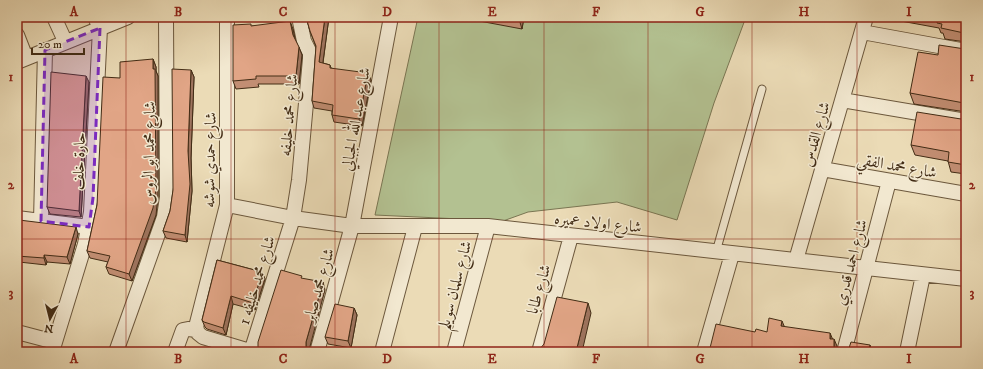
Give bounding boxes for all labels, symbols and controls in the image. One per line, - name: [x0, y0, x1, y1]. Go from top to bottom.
- text: A: [69, 4, 79, 20]
- text: B: [174, 4, 182, 20]
- text: C: [279, 4, 288, 20]
- text: D: [382, 4, 392, 20]
- text: E: [487, 4, 497, 20]
- text: F: [592, 4, 601, 20]
- text: G: [695, 4, 705, 20]
- text: H: [799, 4, 810, 20]
- text: I: [906, 4, 912, 20]
- scale bar: [32, 30, 84, 56]
- text: 20 m: [38, 37, 62, 52]
- street label: شارع عبد الله الجبالي: [334, 65, 378, 173]
- text: 1: [9, 69, 14, 85]
- text: 1: [970, 69, 975, 85]
- street label: شارع محمد خليفه: [275, 73, 306, 157]
- street label: شارع القدس: [797, 99, 838, 170]
- street label: شارع محمد ابو الروس: [138, 101, 163, 205]
- street label: شارع حمدي شوشه: [199, 112, 224, 208]
- street label: حارة خلف: [68, 132, 90, 190]
- street label: شارع محمد الفقي: [855, 149, 938, 188]
- text: 2: [8, 177, 15, 193]
- text: 2: [969, 177, 976, 193]
- street label: شارع اولاد عميره: [553, 208, 643, 241]
- street label: شارع احمد قدري: [830, 217, 875, 308]
- street label: شارع محمد خليفه 1: [234, 233, 283, 328]
- street label: شارع سلمان سويلم: [433, 239, 482, 334]
- street label: شارع محمد صابر: [298, 246, 342, 327]
- street label: شارع طابا: [522, 262, 558, 317]
- text: 3: [9, 285, 14, 301]
- text: 3: [970, 285, 975, 301]
- north arrow: [30, 299, 70, 339]
- text: N: [44, 320, 54, 335]
- text: A: [69, 351, 79, 367]
- text: B: [174, 351, 182, 367]
- text: C: [279, 351, 288, 367]
- text: D: [382, 351, 392, 367]
- text: E: [487, 351, 497, 367]
- text: F: [592, 351, 601, 367]
- text: G: [695, 351, 705, 367]
- text: H: [799, 351, 810, 367]
- text: I: [906, 351, 912, 367]

